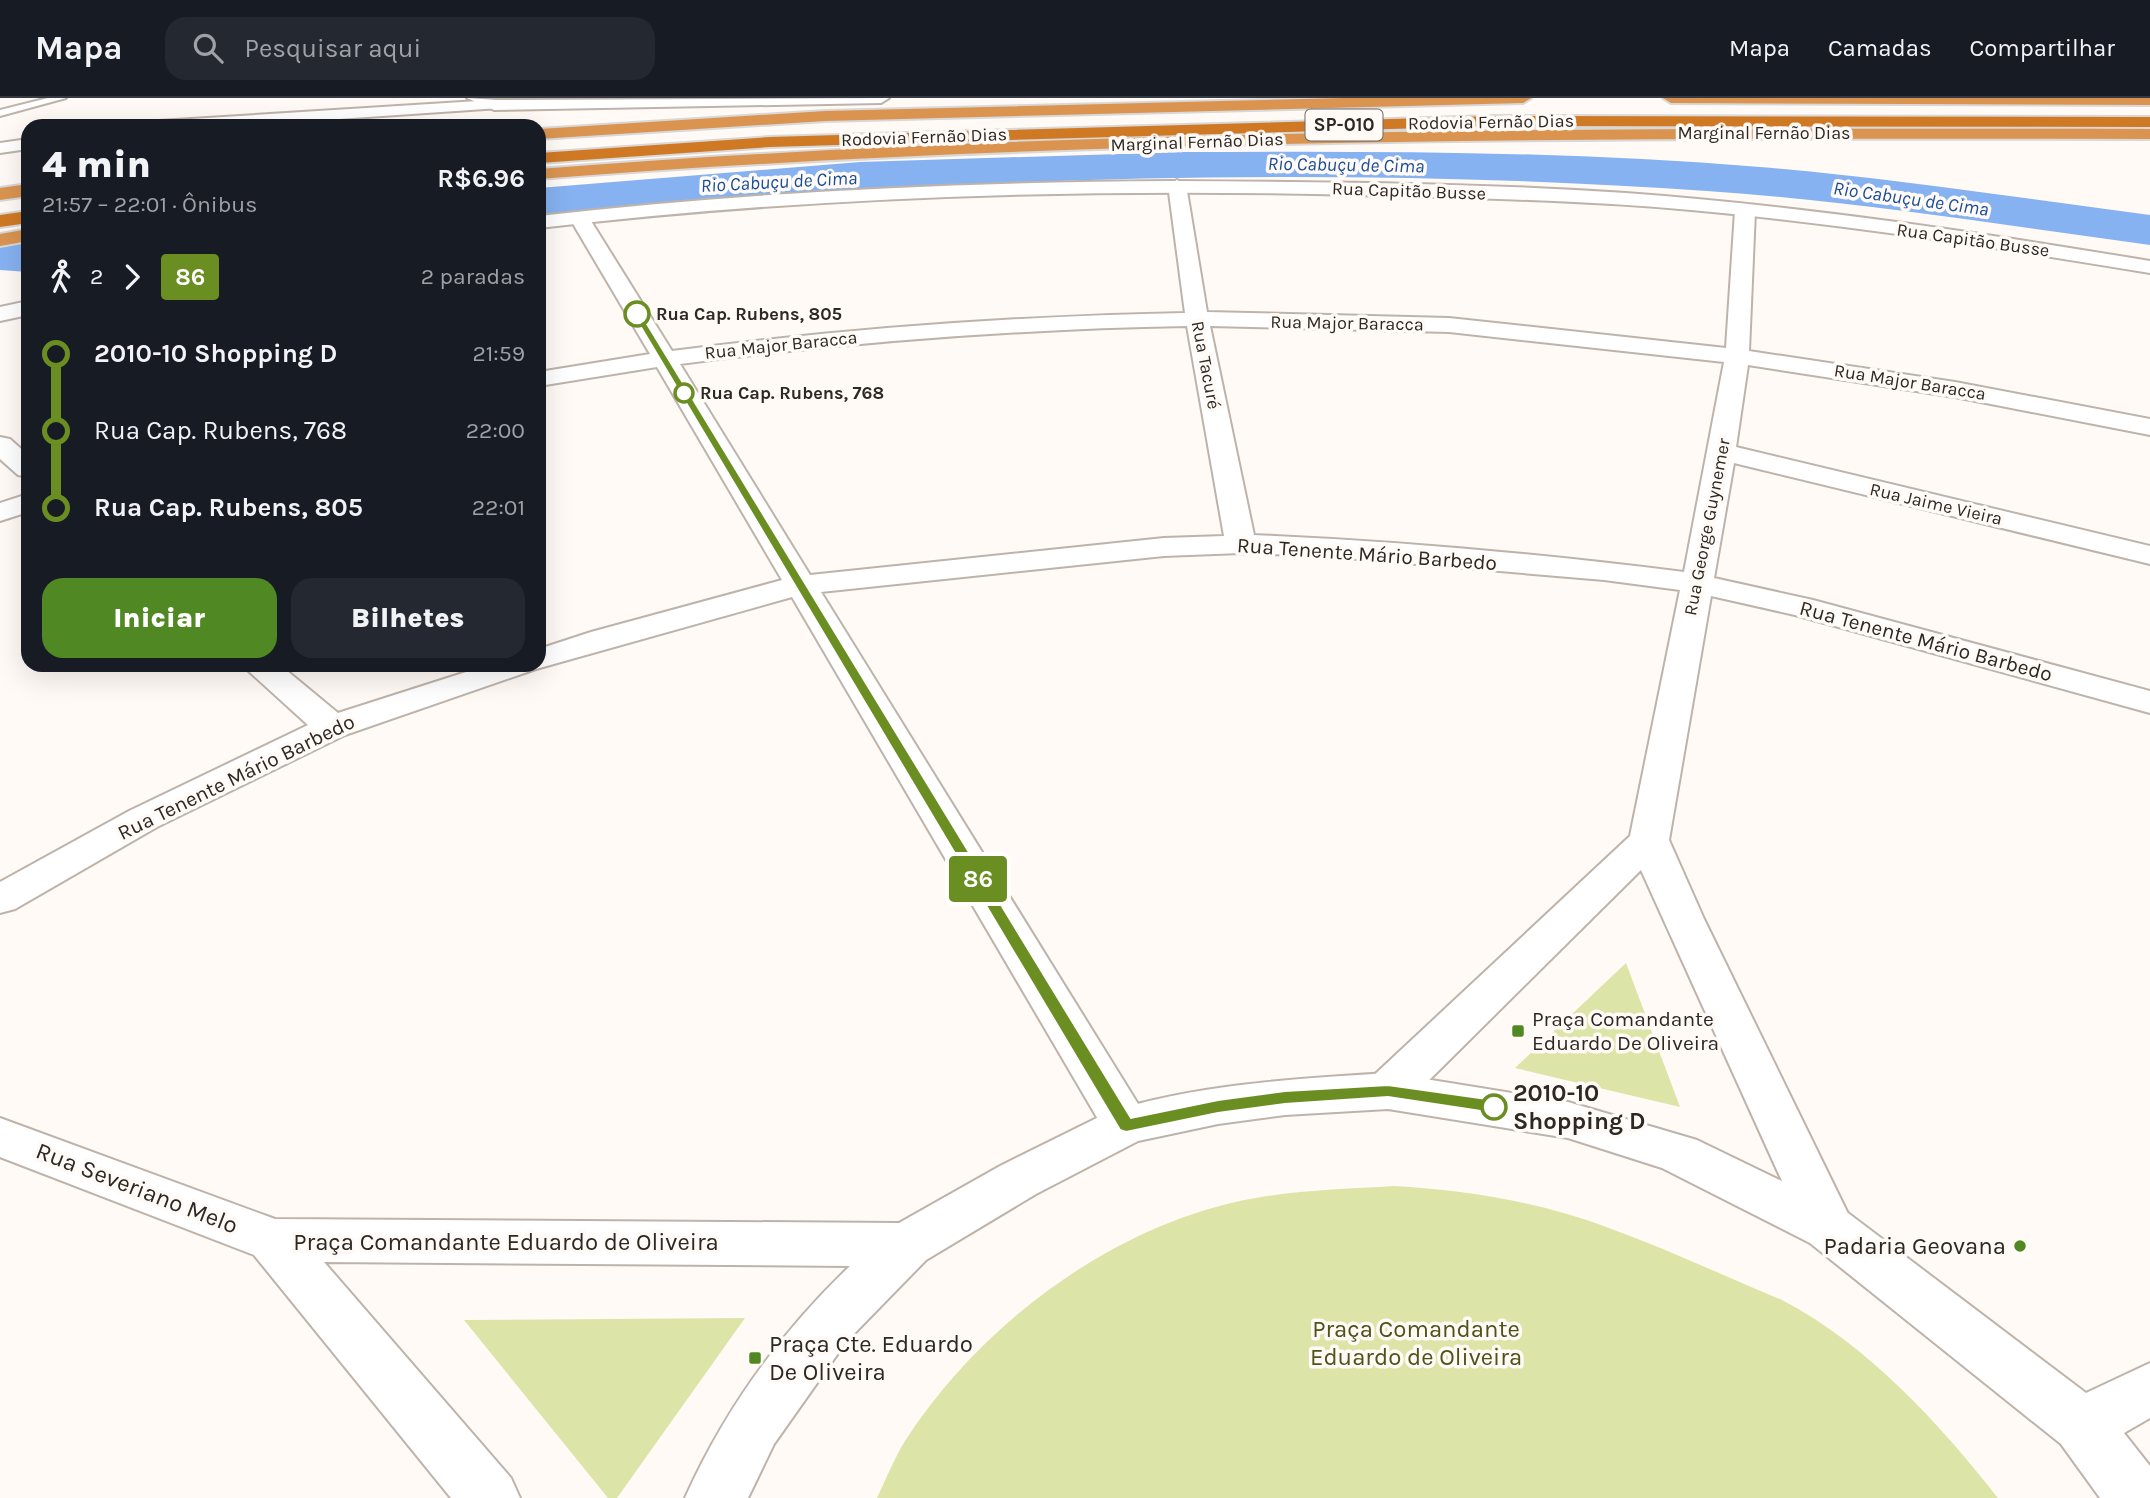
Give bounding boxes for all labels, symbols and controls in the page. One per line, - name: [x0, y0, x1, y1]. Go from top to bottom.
- search box: [165, 17, 655, 80]
- text: Mapa: [35, 29, 123, 67]
- icon: search: [189, 29, 227, 67]
- text: Pesquisar aqui: [245, 33, 421, 64]
- text: Mapa: [1729, 34, 1790, 62]
- text: Camadas: [1828, 34, 1932, 62]
- text: Compartilhar: [1970, 34, 2115, 62]
- road number: SP-010: [1306, 110, 1382, 140]
- street label: Rodovia Fernão Dias: [1408, 110, 1574, 134]
- street label: Marginal Fernão Dias: [1677, 122, 1851, 144]
- street label: Rodovia Fernão Dias: [841, 123, 1007, 151]
- street label: Marginal Fernão Dias: [1110, 128, 1284, 156]
- text: 4 min: [42, 142, 151, 187]
- water label: Rio Cabuçu de Cima: [1267, 153, 1425, 177]
- text: R$6.96: [437, 163, 525, 194]
- water label: Rio Cabuçu de Cima: [700, 167, 858, 197]
- street label: Rua Capitão Busse: [1332, 177, 1486, 205]
- water label: Rio Cabuçu de Cima: [1832, 177, 1990, 221]
- text: 21:57 – 22:01 · Ônibus: [42, 191, 257, 218]
- street label: Rua Capitão Busse: [1895, 218, 2051, 262]
- icon: walk: [42, 258, 80, 296]
- icon: forward: [113, 258, 151, 296]
- text: 2: [90, 263, 103, 290]
- text: 86: [175, 263, 205, 291]
- text: 2 paradas: [421, 263, 525, 290]
- marker: Rua Cap. Rubens, 805: [624, 301, 650, 327]
- place label: Rua Cap. Rubens, 805: [656, 303, 842, 325]
- street label: Rua Major Baracca: [1270, 311, 1424, 335]
- street label: Rua Tacuré: [1187, 319, 1225, 411]
- street label: Rua Major Baracca: [704, 326, 858, 364]
- text: 2010-10 Shopping D: [94, 338, 337, 369]
- text: 21:59: [472, 340, 525, 367]
- street label: Rua Major Baracca: [1832, 359, 1988, 405]
- place label: Rua Cap. Rubens, 768: [700, 382, 884, 404]
- marker: Rua Cap. Rubens, 768: [674, 383, 694, 403]
- text: Rua Cap. Rubens, 768: [94, 415, 347, 446]
- text: 22:00: [466, 417, 525, 444]
- street label: Rua George Guynemer: [1679, 436, 1735, 618]
- street label: Rua Jaime Vieira: [1868, 478, 2004, 530]
- text: Rua Cap. Rubens, 805: [94, 492, 363, 523]
- text: 22:01: [472, 494, 525, 521]
- street label: Rua Tenente Mário Barbedo: [1236, 533, 1498, 575]
- button: Iniciar: [42, 578, 277, 658]
- button: Bilhetes: [291, 578, 525, 658]
- street label: Rua Tenente Mário Barbedo: [1797, 596, 2055, 686]
- street label: Rua Tenente Mário Barbedo: [114, 709, 358, 845]
- line badge: 86: [946, 856, 1010, 902]
- text: 86: [963, 865, 993, 893]
- place label: Praça Comandante Eduardo De Oliveira: [1532, 1007, 1719, 1055]
- marker: Praça Comandante Eduardo De Oliveira: [1510, 1023, 1526, 1039]
- place label: 2010-10 Shopping D: [1513, 1079, 1645, 1135]
- marker: 2010-10 Shopping D: [1481, 1094, 1507, 1120]
- street label: Rua Severiano Melo: [32, 1137, 242, 1239]
- street label: Praça Comandante Eduardo de Oliveira: [293, 1228, 719, 1256]
- place label: Padaria Geovana: [1823, 1232, 2006, 1260]
- marker: Padaria Geovana: [2012, 1238, 2028, 1254]
- park label: Praça Comandante Eduardo de Oliveira: [1310, 1315, 1522, 1371]
- place label: Praça Cte. Eduardo De Oliveira: [769, 1330, 973, 1386]
- marker: Praça Cte. Eduardo De Oliveira: [747, 1350, 763, 1366]

